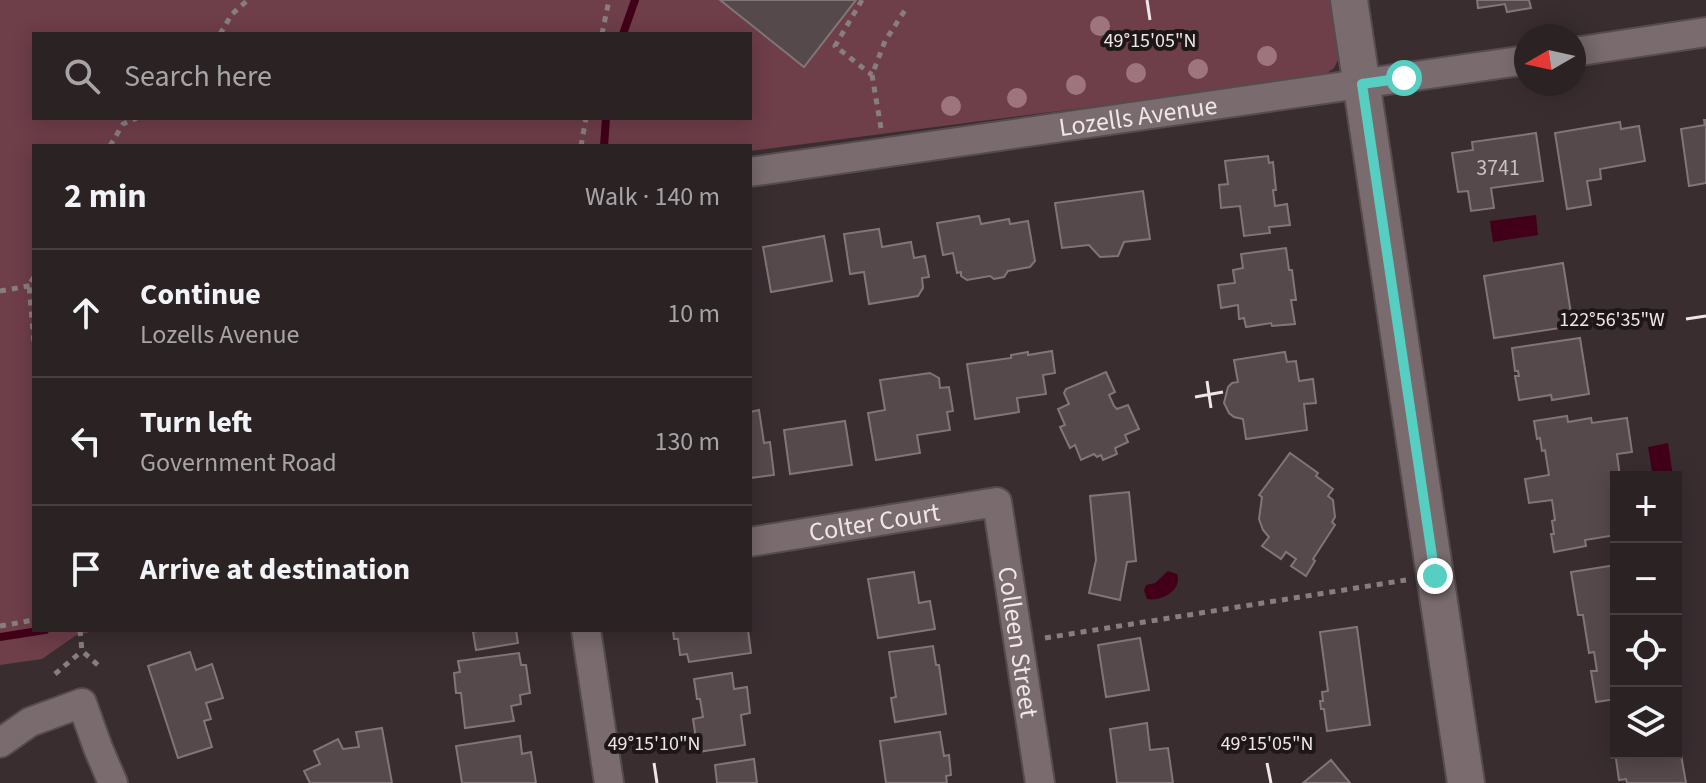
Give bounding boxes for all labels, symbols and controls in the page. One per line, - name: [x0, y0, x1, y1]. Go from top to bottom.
- north arrow: [1514, 24, 1586, 96]
- text: 49°15'05"N: [1104, 27, 1196, 55]
- search box: [32, 32, 752, 120]
- icon: search: [60, 54, 104, 98]
- text: Search here: [124, 55, 272, 98]
- route start: [1386, 60, 1422, 96]
- street label: Lozells Avenue: [1056, 87, 1220, 146]
- house number: 3741: [1476, 152, 1520, 184]
- text: 2 min: [64, 172, 147, 221]
- text: Walk · 140 m: [585, 178, 720, 215]
- text: Continue: [140, 273, 261, 316]
- icon: ahead: [64, 291, 108, 335]
- text: 10 m: [667, 295, 720, 332]
- text: 122°56'35"W: [1559, 306, 1665, 334]
- text: Lozells Avenue: [140, 316, 299, 353]
- text: Turn left: [140, 401, 252, 444]
- icon: left: [64, 419, 108, 463]
- text: 130 m: [654, 423, 720, 460]
- text: Government Road: [140, 444, 337, 481]
- map controls: [1610, 471, 1682, 759]
- button: +: [1610, 471, 1682, 543]
- street label: Colter Court: [806, 493, 943, 551]
- button: −: [1610, 543, 1682, 615]
- icon: arrive: [64, 547, 108, 591]
- text: Arrive at destination: [140, 548, 410, 591]
- route end: [1417, 558, 1453, 594]
- street label: Colleen Street: [988, 564, 1048, 721]
- button: locate: [1610, 615, 1682, 687]
- button: layers: [1610, 687, 1682, 759]
- text: 49°15'10"N: [608, 730, 700, 758]
- text: 49°15'05"N: [1221, 730, 1313, 758]

